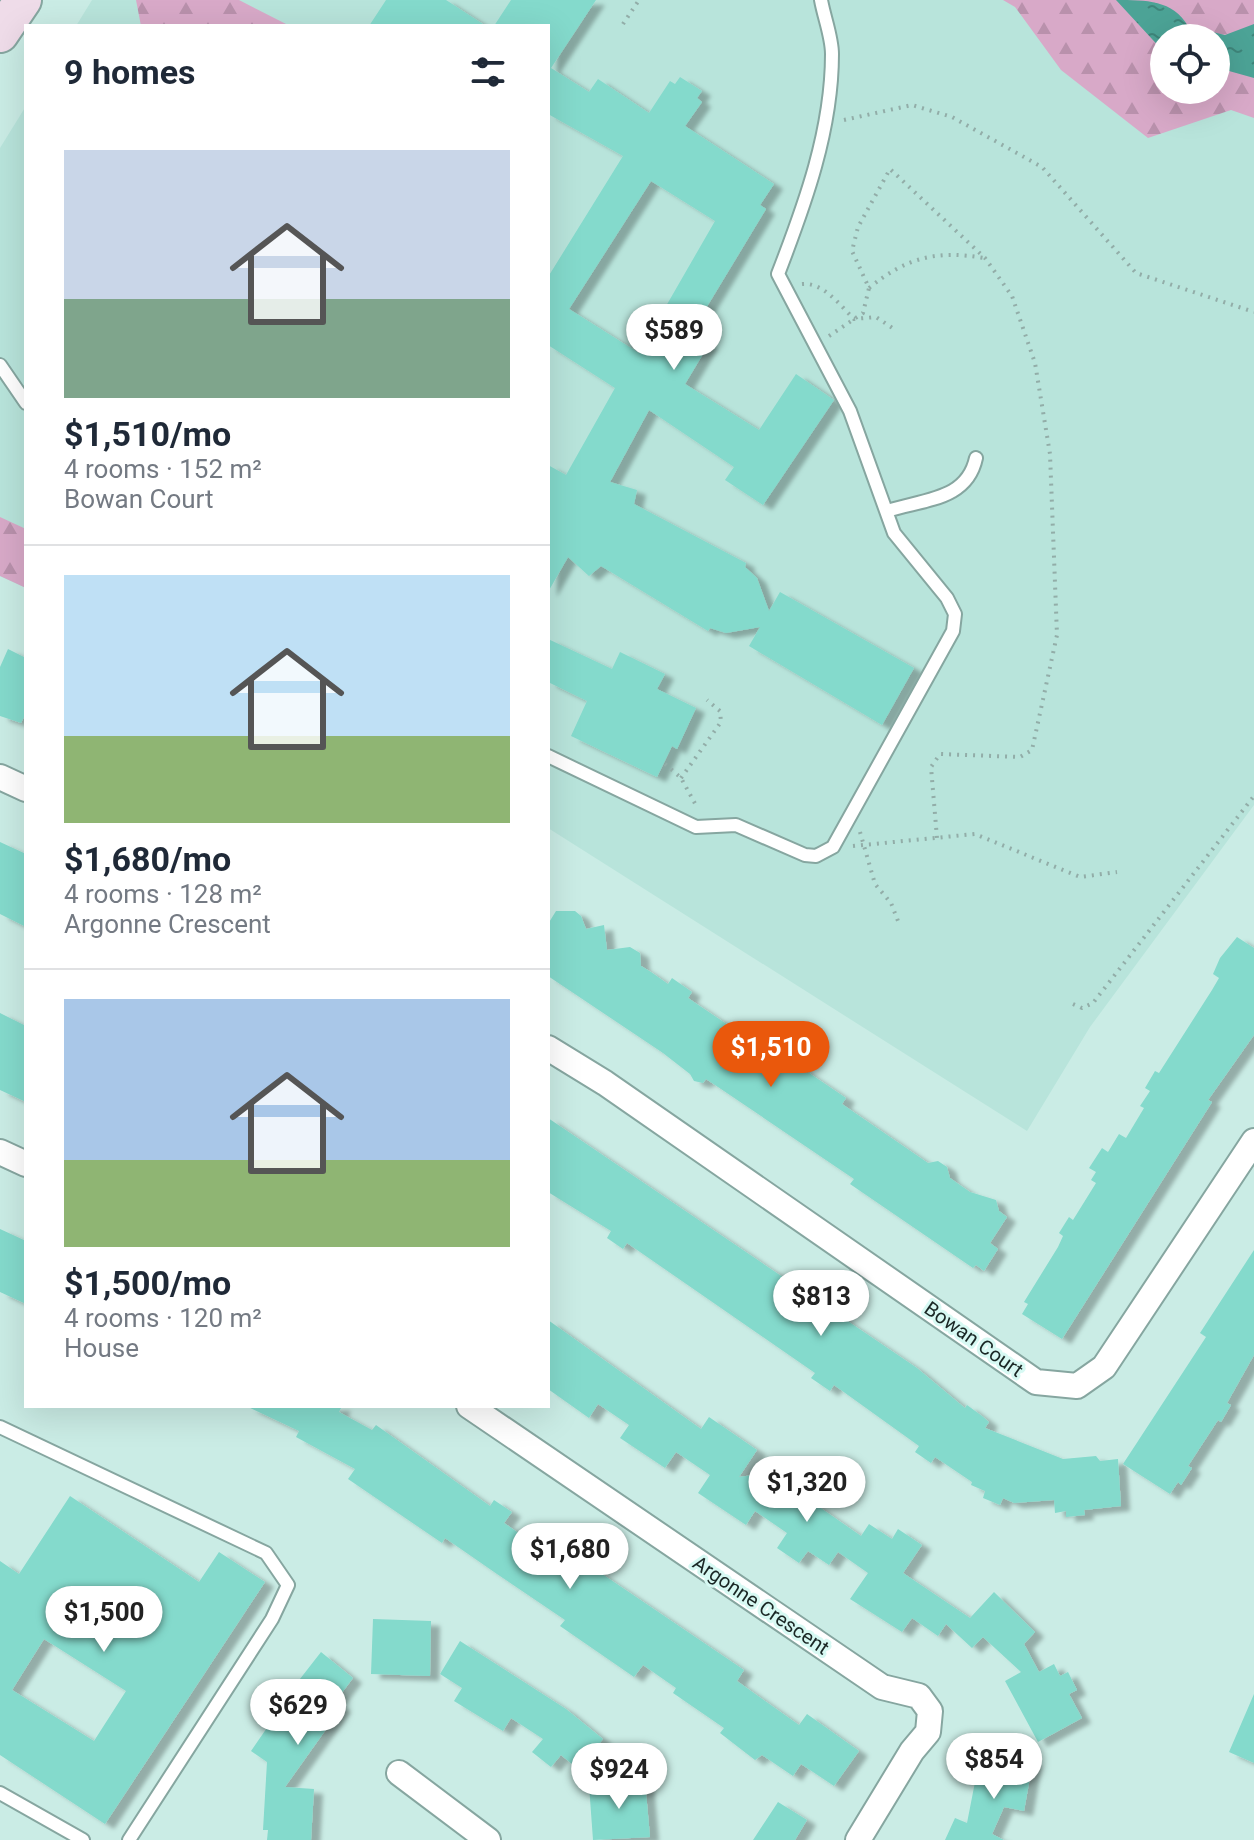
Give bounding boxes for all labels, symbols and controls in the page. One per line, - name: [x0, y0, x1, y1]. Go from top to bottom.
- map controls: [1150, 24, 1230, 104]
- button: locate: [1150, 24, 1230, 104]
- icon: filters: [466, 50, 510, 94]
- text: 9 homes: [64, 52, 195, 92]
- icon: home: [215, 202, 359, 346]
- pin: $589: [627, 304, 721, 372]
- text: $589: [644, 315, 704, 345]
- text: $1,510/mo: [64, 414, 231, 454]
- text: 4 rooms · 152 m²: [64, 454, 262, 484]
- text: Bowan Court: [64, 484, 214, 514]
- icon: home: [215, 627, 359, 771]
- text: $1,680/mo: [64, 839, 231, 879]
- text: 4 rooms · 128 m²: [64, 879, 262, 909]
- text: Argonne Crescent: [64, 909, 271, 939]
- pin: $1,510: [706, 1021, 836, 1089]
- text: $1,510: [731, 1032, 811, 1062]
- icon: home: [215, 1051, 359, 1195]
- text: $1,500/mo: [64, 1263, 231, 1303]
- pin: $813: [774, 1270, 868, 1338]
- text: $813: [791, 1281, 851, 1311]
- street label: Bowan Court: [920, 1296, 1028, 1382]
- text: 4 rooms · 120 m²: [64, 1303, 262, 1333]
- text: House: [64, 1333, 139, 1363]
- pin: $1,320: [742, 1456, 872, 1524]
- text: $1,320: [767, 1467, 847, 1497]
- pin: $1,680: [505, 1523, 635, 1591]
- text: $1,680: [530, 1534, 610, 1564]
- street label: Argonne Crescent: [688, 1551, 834, 1659]
- pin: $1,500: [39, 1586, 169, 1654]
- text: $1,500: [64, 1597, 144, 1627]
- pin: $629: [251, 1679, 345, 1747]
- text: $629: [268, 1690, 328, 1720]
- pin: $854: [947, 1733, 1041, 1801]
- pin: $924: [572, 1743, 666, 1811]
- text: $854: [964, 1744, 1024, 1774]
- text: $924: [589, 1754, 649, 1784]

